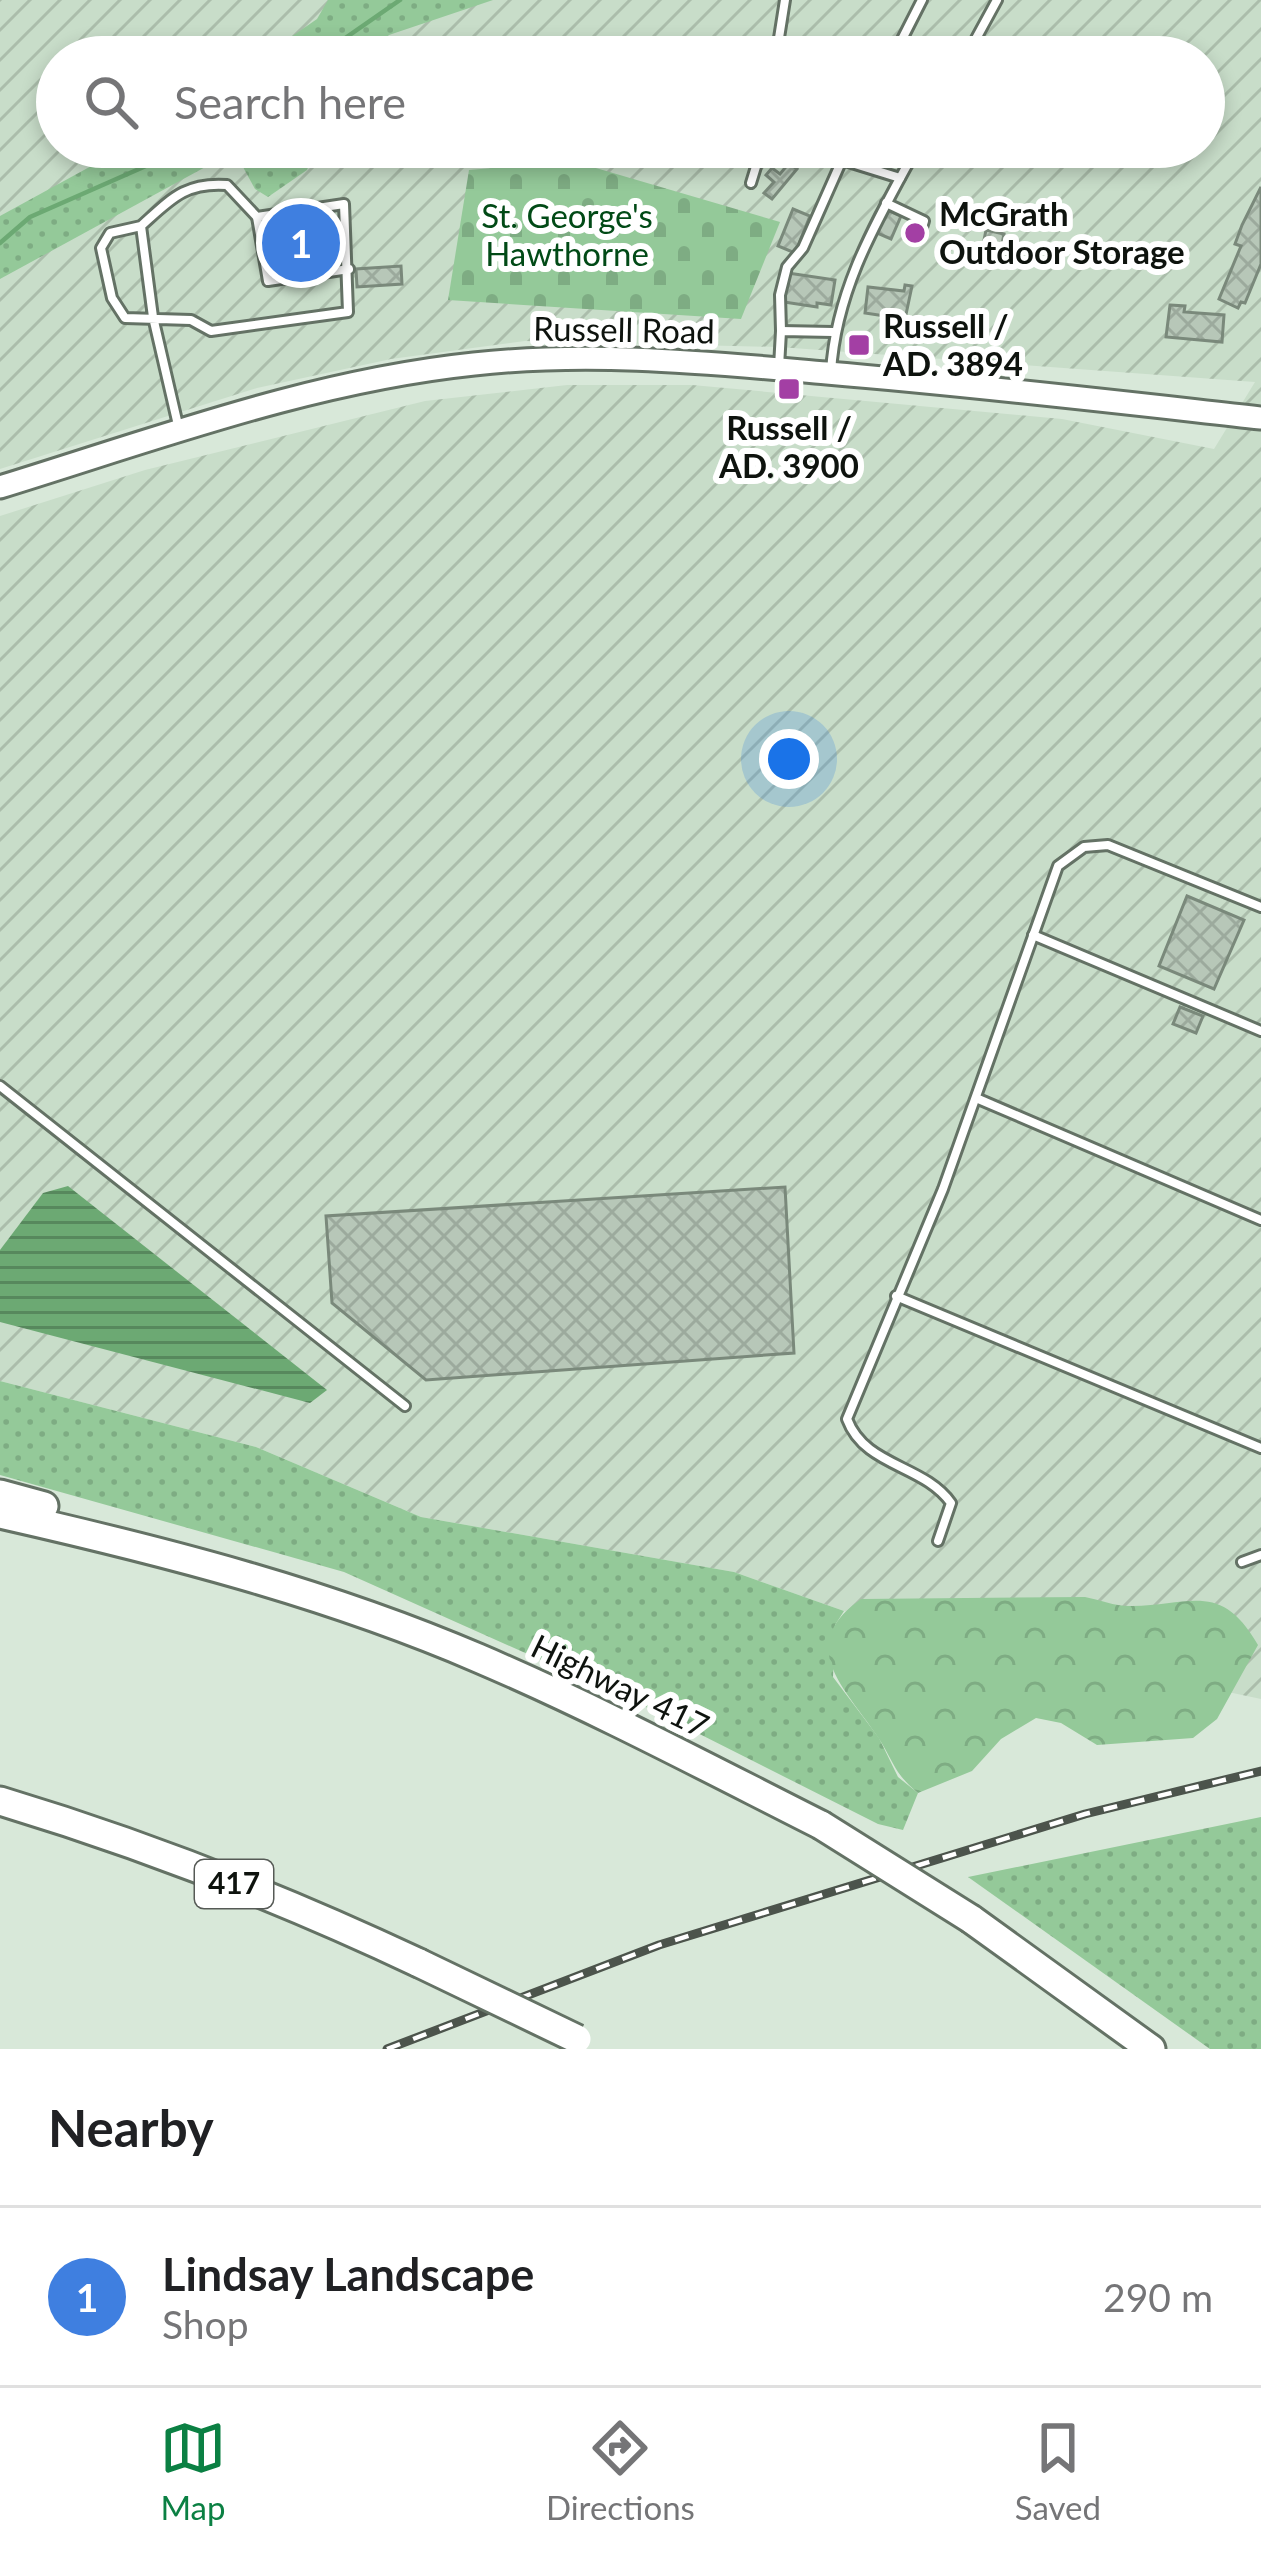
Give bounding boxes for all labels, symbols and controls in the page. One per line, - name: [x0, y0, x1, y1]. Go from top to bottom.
- search box: [36, 36, 1225, 168]
- icon: search: [78, 69, 144, 135]
- text: Search here: [174, 75, 406, 129]
- place label: McGrath Outdoor Storage: [939, 193, 1185, 271]
- park label: St. George's Hawthorne: [481, 195, 653, 273]
- pin: 1: [262, 198, 340, 288]
- marker: McGrath Outdoor Storage: [902, 220, 928, 246]
- place label: Russell / AD. 3894: [882, 305, 1023, 383]
- street label: Russell Road: [533, 307, 715, 351]
- marker: Russell / AD. 3894: [846, 332, 872, 358]
- marker: Russell / AD. 3900: [776, 376, 802, 402]
- place label: Russell / AD. 3900: [718, 407, 859, 485]
- your location: [759, 729, 819, 789]
- street label: Highway 417: [525, 1625, 716, 1745]
- road number: 417: [195, 1860, 273, 1908]
- text: Nearby: [48, 2097, 214, 2158]
- text: Lindsay Landscape: [162, 2247, 534, 2301]
- text: 1: [76, 2274, 98, 2320]
- text: 290 m: [1103, 2274, 1213, 2320]
- text: Shop: [162, 2301, 249, 2347]
- tab: Map: [160, 2415, 226, 2527]
- tab: Directions: [546, 2415, 695, 2527]
- tab: Saved: [1015, 2415, 1101, 2527]

